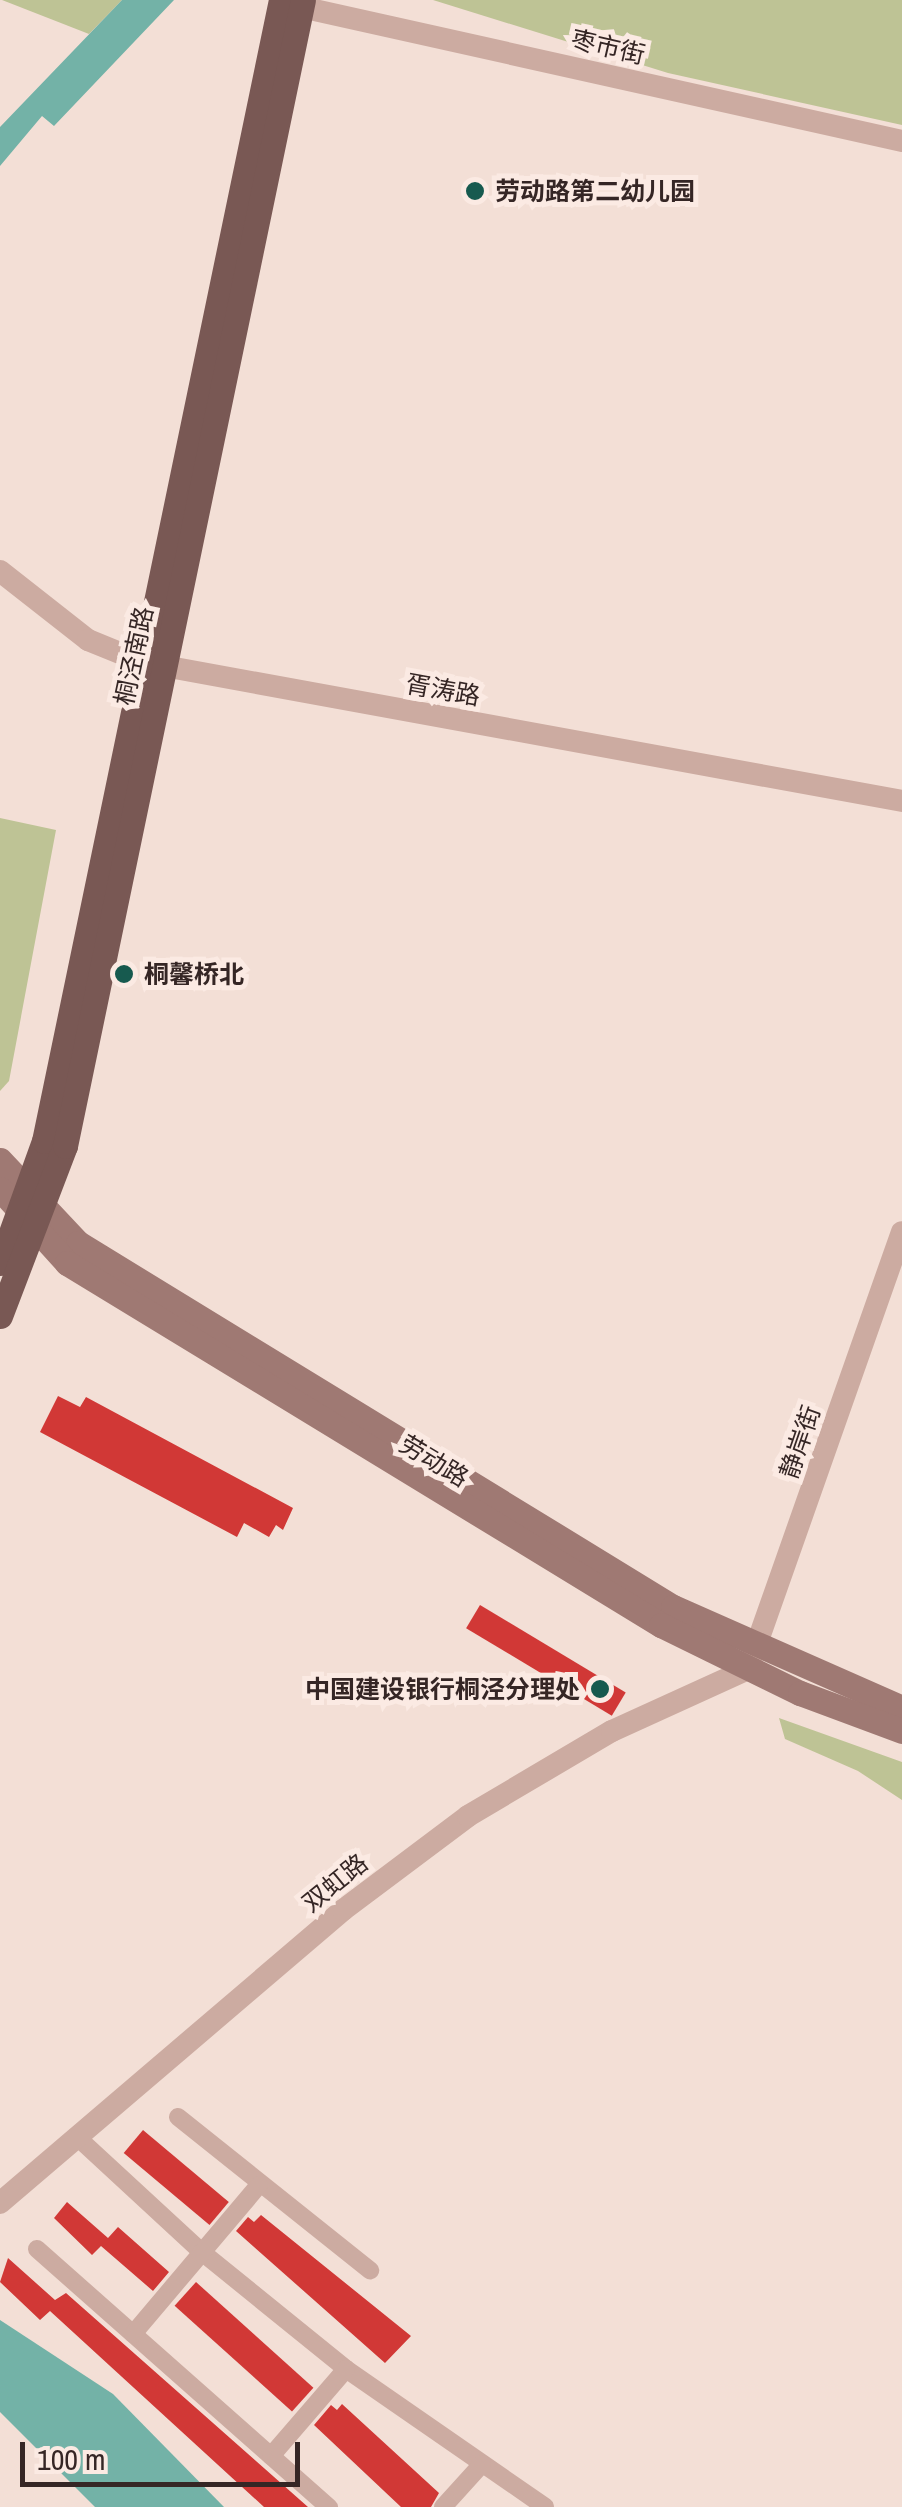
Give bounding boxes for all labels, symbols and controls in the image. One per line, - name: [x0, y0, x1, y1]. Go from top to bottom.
- street label: 枣市街: [568, 24, 648, 70]
- place label: 劳动路第二幼儿园: [495, 176, 695, 206]
- marker: 劳动路第二幼儿园: [464, 180, 486, 202]
- street label: 桐泾南路: [109, 604, 159, 708]
- street label: 胥涛路: [403, 669, 483, 711]
- place label: 桐馨桥北: [144, 959, 244, 989]
- marker: 桐馨桥北: [113, 963, 135, 985]
- street label: 静岸街: [774, 1402, 826, 1482]
- street label: 劳动路: [394, 1429, 474, 1493]
- place label: 中国建设银行桐泾分理处: [305, 1674, 580, 1704]
- marker: 中国建设银行桐泾分理处: [589, 1678, 611, 1700]
- street label: 双虹路: [296, 1848, 374, 1918]
- scale bar: [25, 2422, 305, 2484]
- text: 100 m: [37, 2439, 105, 2479]

